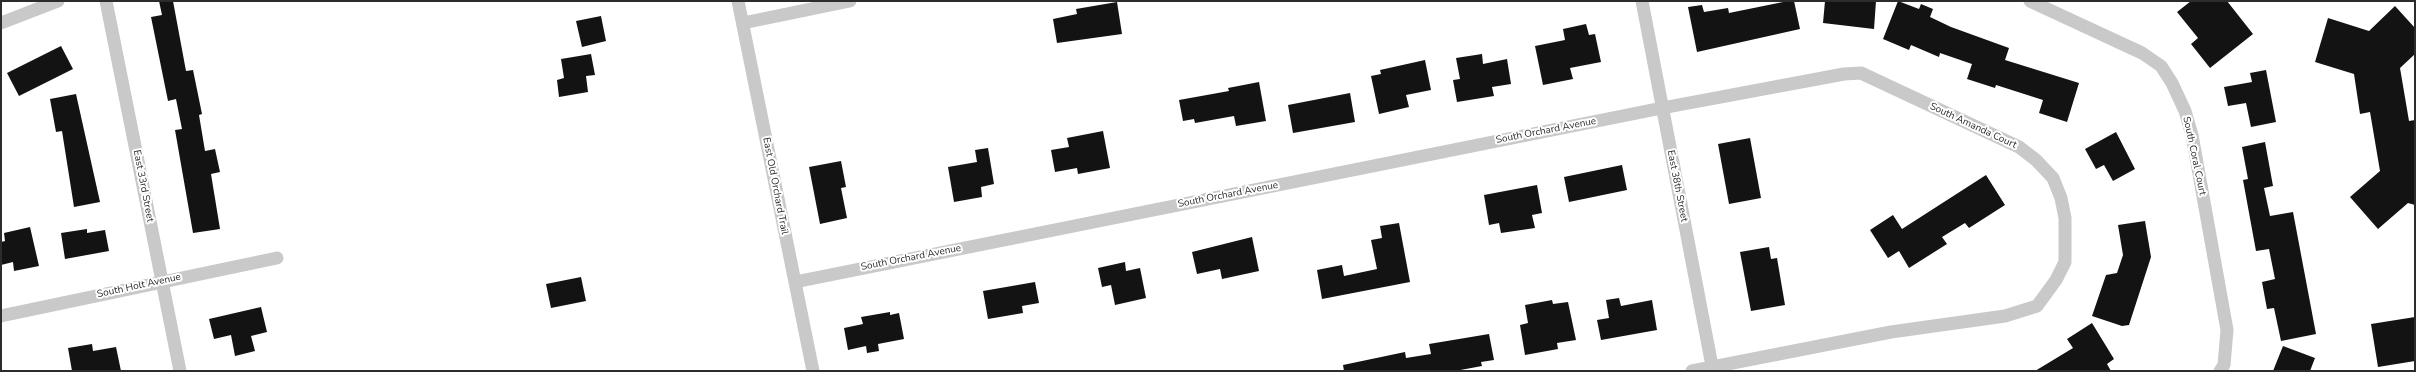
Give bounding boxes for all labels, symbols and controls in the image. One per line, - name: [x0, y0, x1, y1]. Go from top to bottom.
- street label: South Amanda Court: [1928, 101, 2018, 151]
- street label: South Orchard Avenue: [1495, 115, 1597, 147]
- street label: South Coral Court: [2180, 115, 2208, 197]
- street label: East Old Orchard Trail: [760, 136, 790, 236]
- street label: East 33rd Street: [130, 149, 156, 223]
- street label: East 38th Street: [1664, 149, 1690, 223]
- street label: South Orchard Avenue: [1177, 179, 1279, 211]
- street label: South Orchard Avenue: [860, 242, 962, 274]
- street label: South Holt Avenue: [96, 271, 182, 301]

